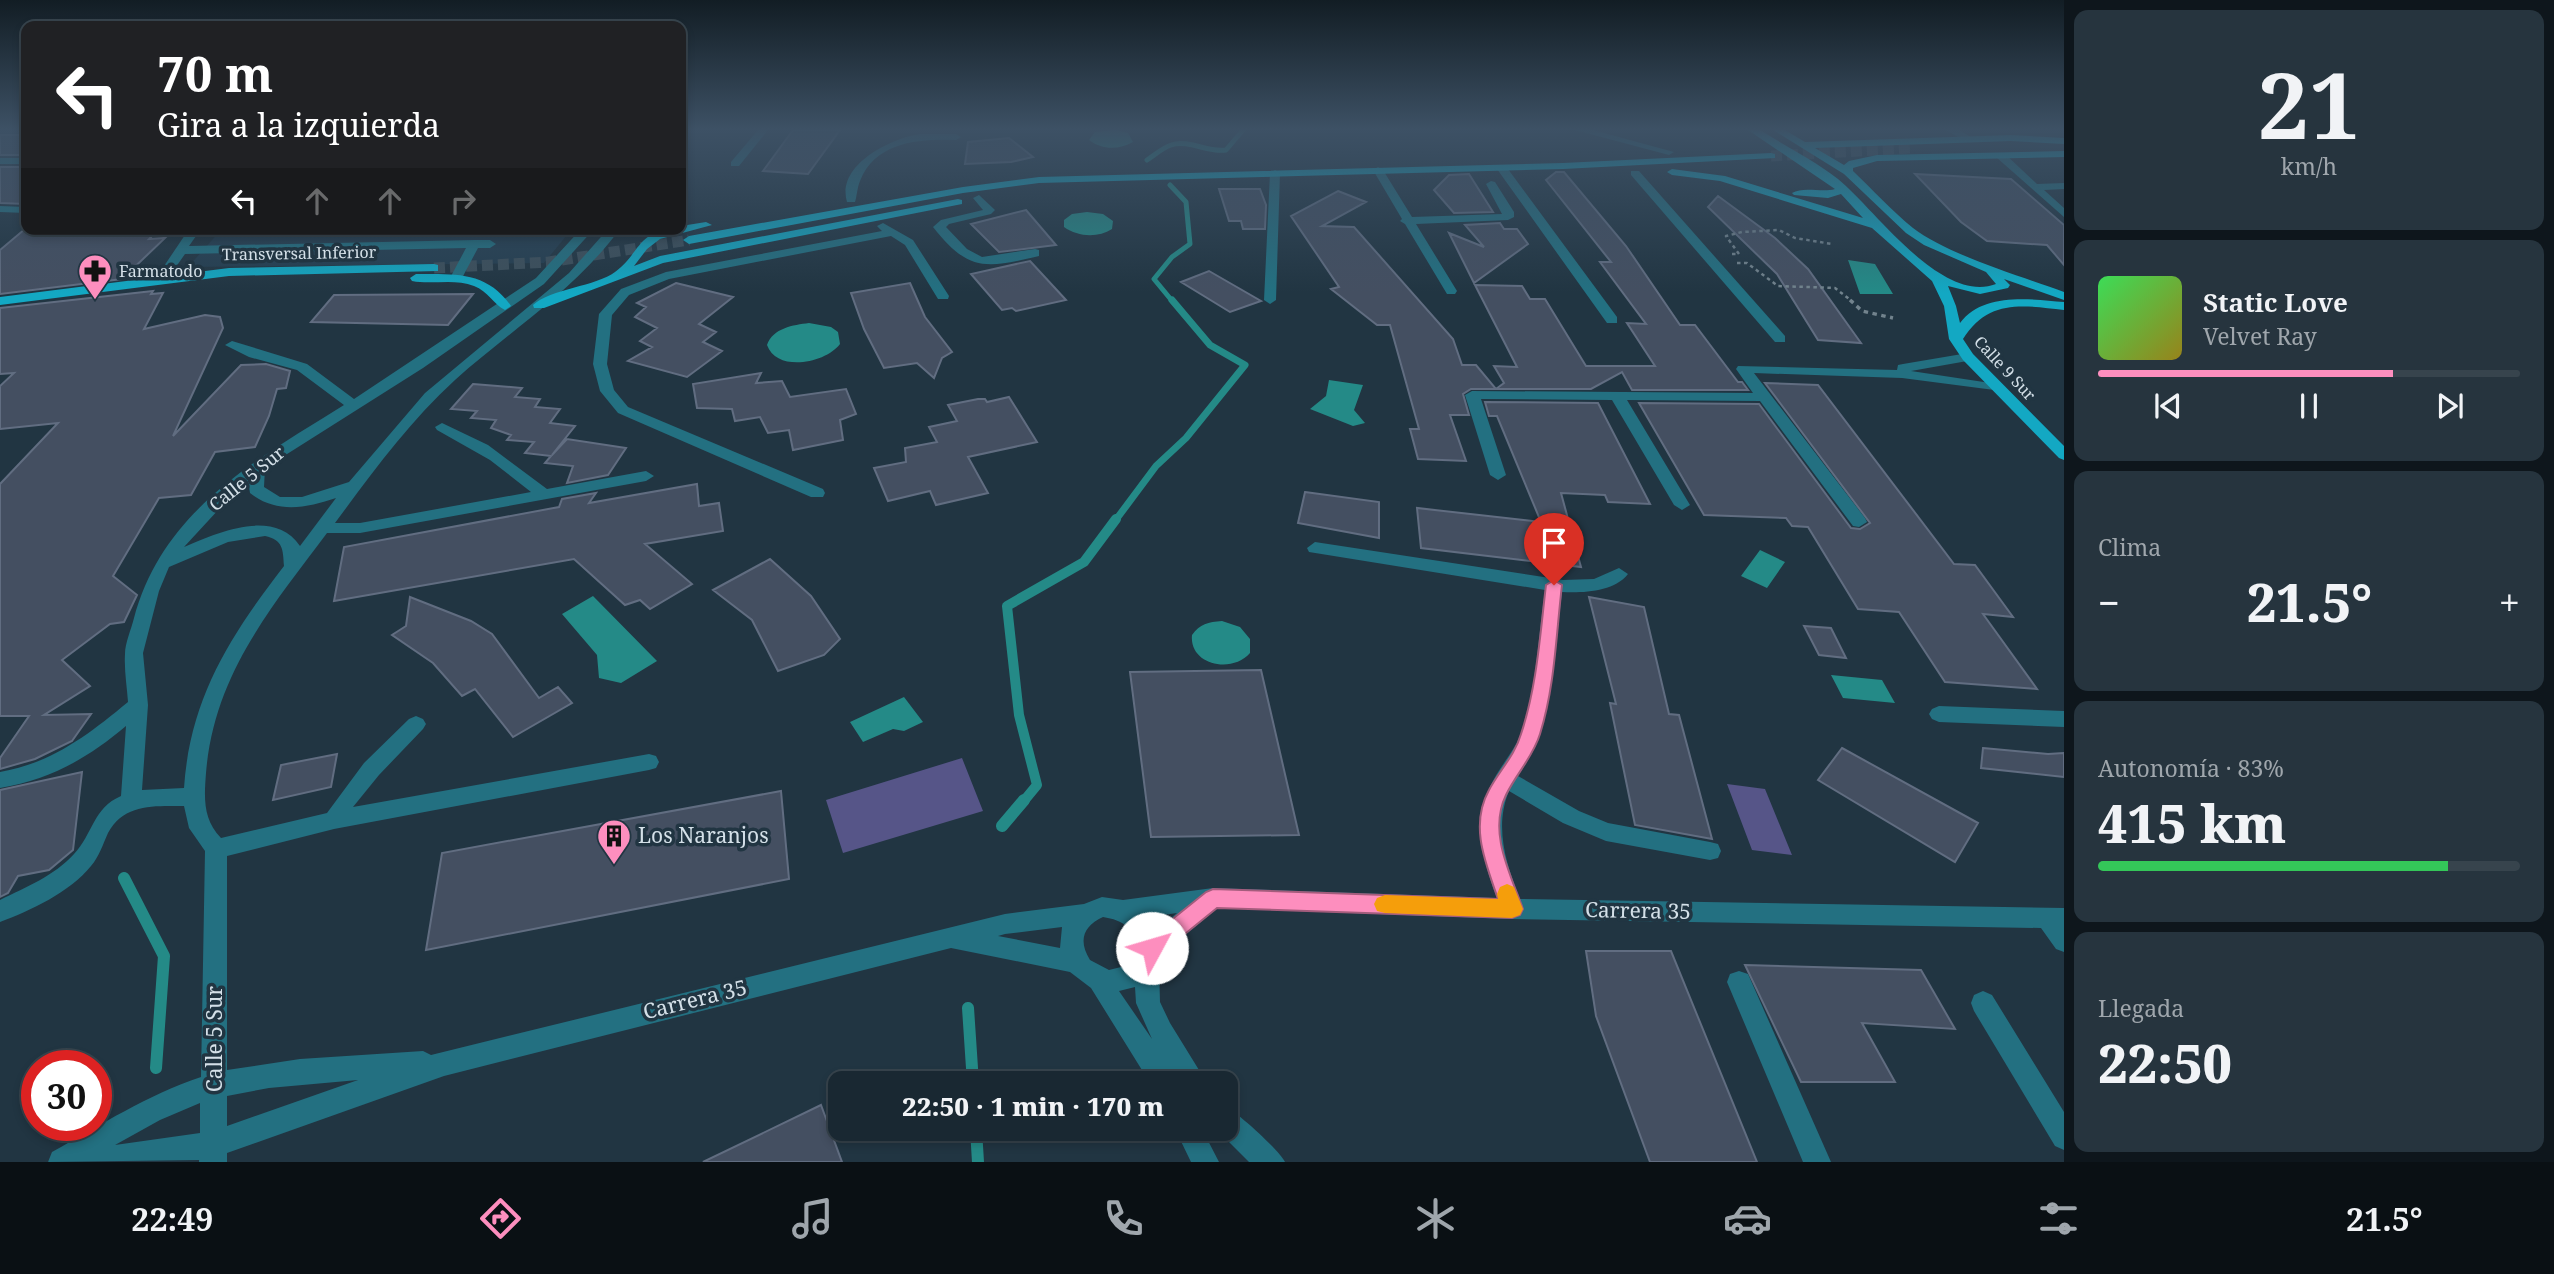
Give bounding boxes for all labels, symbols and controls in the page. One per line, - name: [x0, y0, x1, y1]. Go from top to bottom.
- text: 70 m: [157, 40, 273, 106]
- text: 21: [2258, 42, 2360, 166]
- icon: left: [42, 49, 133, 140]
- text: Gira a la izquierda: [157, 103, 440, 146]
- text: km/h: [2281, 150, 2337, 182]
- icon: left: [225, 182, 263, 220]
- icon: ahead: [298, 182, 336, 220]
- icon: ahead: [371, 182, 409, 220]
- icon: right: [444, 182, 482, 220]
- street label: Transversal Inferior: [222, 241, 377, 265]
- pharmacy icon: Farmatodo: [76, 252, 114, 301]
- place label: Farmatodo: [119, 260, 202, 282]
- text: Static Love: [2203, 284, 2348, 320]
- text: Velvet Ray: [2203, 320, 2317, 352]
- street label: Calle 9 Sur: [1969, 331, 2041, 405]
- icon: previous: [2149, 387, 2187, 425]
- icon: pause: [2290, 387, 2328, 425]
- icon: next: [2431, 387, 2469, 425]
- street label: Calle 5 Sur: [203, 440, 290, 516]
- pin: [1524, 513, 1584, 585]
- icon: arrive: [1535, 524, 1573, 562]
- text: Clima: [2098, 531, 2161, 563]
- text: 21.5°: [2247, 566, 2372, 637]
- text: −: [2098, 576, 2120, 628]
- text: +: [2499, 576, 2520, 628]
- text: Autonomía · 83%: [2098, 752, 2284, 784]
- text: 415 km: [2098, 787, 2286, 858]
- building icon: Los Naranjos: [595, 817, 633, 866]
- place label: Los Naranjos: [638, 821, 769, 849]
- street label: Carrera 35: [1585, 895, 1691, 925]
- position arrow: [1115, 911, 1189, 985]
- street label: Carrera 35: [640, 973, 750, 1025]
- street label: Calle 5 Sur: [200, 986, 228, 1092]
- text: Llegada: [2098, 992, 2184, 1024]
- text: 22:50: [2098, 1027, 2232, 1098]
- speed limit sign: 30: [21, 1050, 112, 1141]
- text: 22:50 · 1 min · 170 m: [902, 1088, 1164, 1124]
- icon: directions: [476, 1194, 525, 1243]
- icon: music: [788, 1194, 837, 1243]
- icon: phone: [1099, 1194, 1148, 1243]
- icon: climate: [1411, 1194, 1460, 1243]
- icon: car: [1723, 1194, 1772, 1243]
- icon: filters: [2034, 1194, 2083, 1243]
- text: 22:49: [131, 1197, 213, 1240]
- text: 21.5°: [2346, 1197, 2423, 1240]

